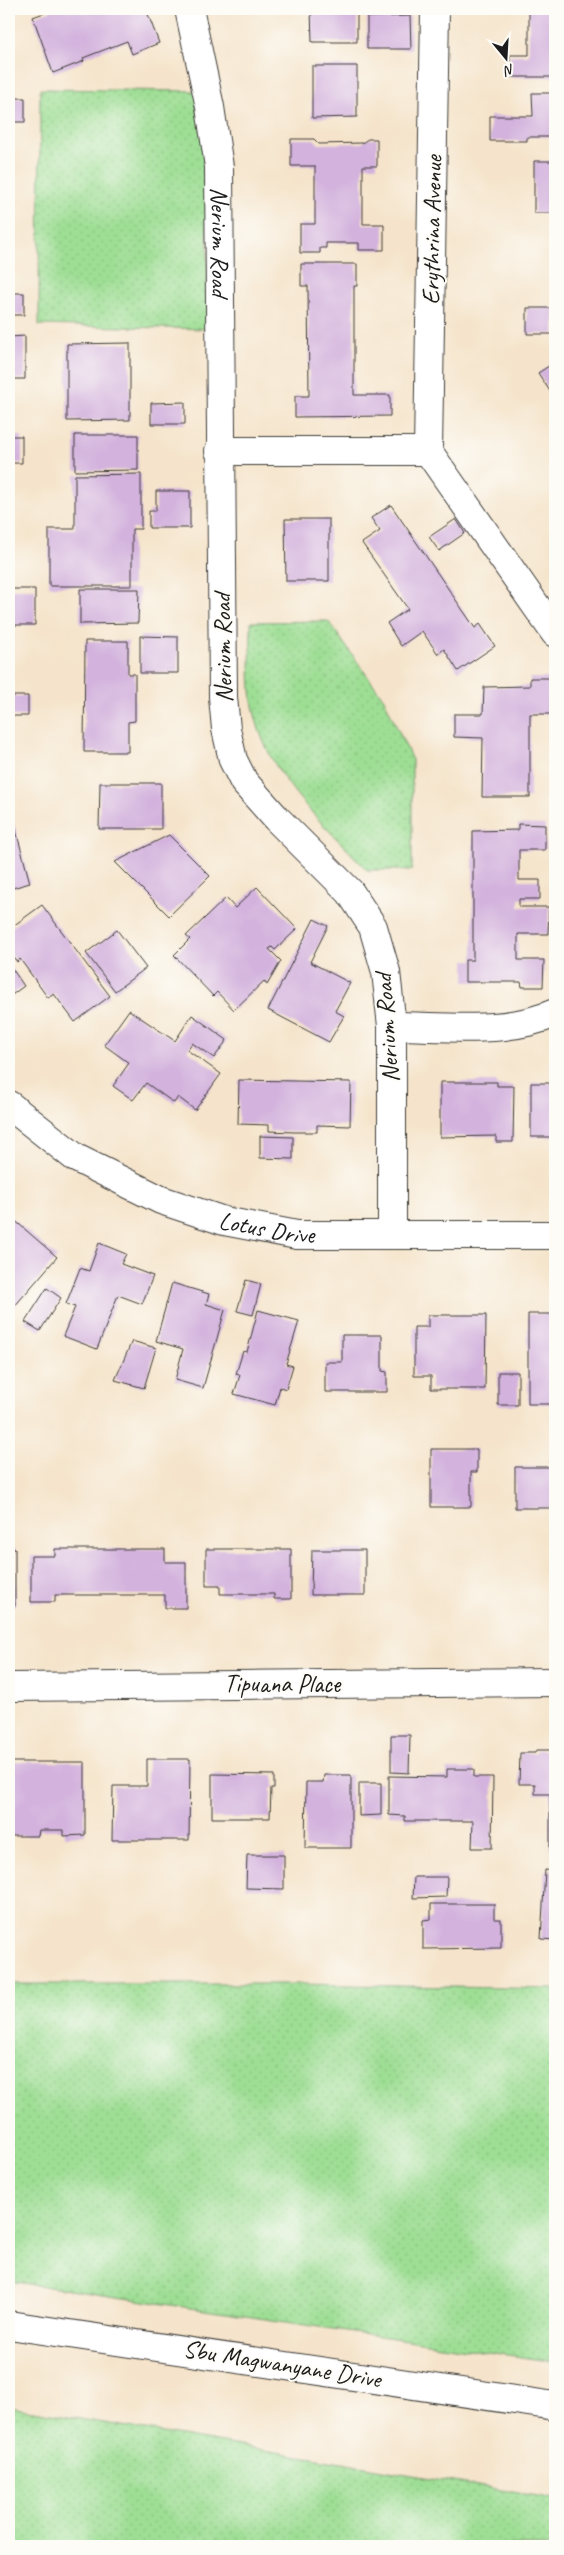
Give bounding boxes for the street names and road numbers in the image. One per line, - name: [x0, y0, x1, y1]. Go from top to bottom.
- street label: Erythrina Avenue: [415, 153, 449, 305]
- street label: Nerium Road: [203, 187, 236, 300]
- street label: Nerium Road: [206, 590, 240, 703]
- street label: Nerium Road: [367, 969, 407, 1084]
- street label: Lotus Drive: [216, 1204, 316, 1251]
- street label: Tipuana Place: [224, 1668, 342, 1700]
- street label: Sbu Magwanyane Drive: [181, 2333, 385, 2396]

